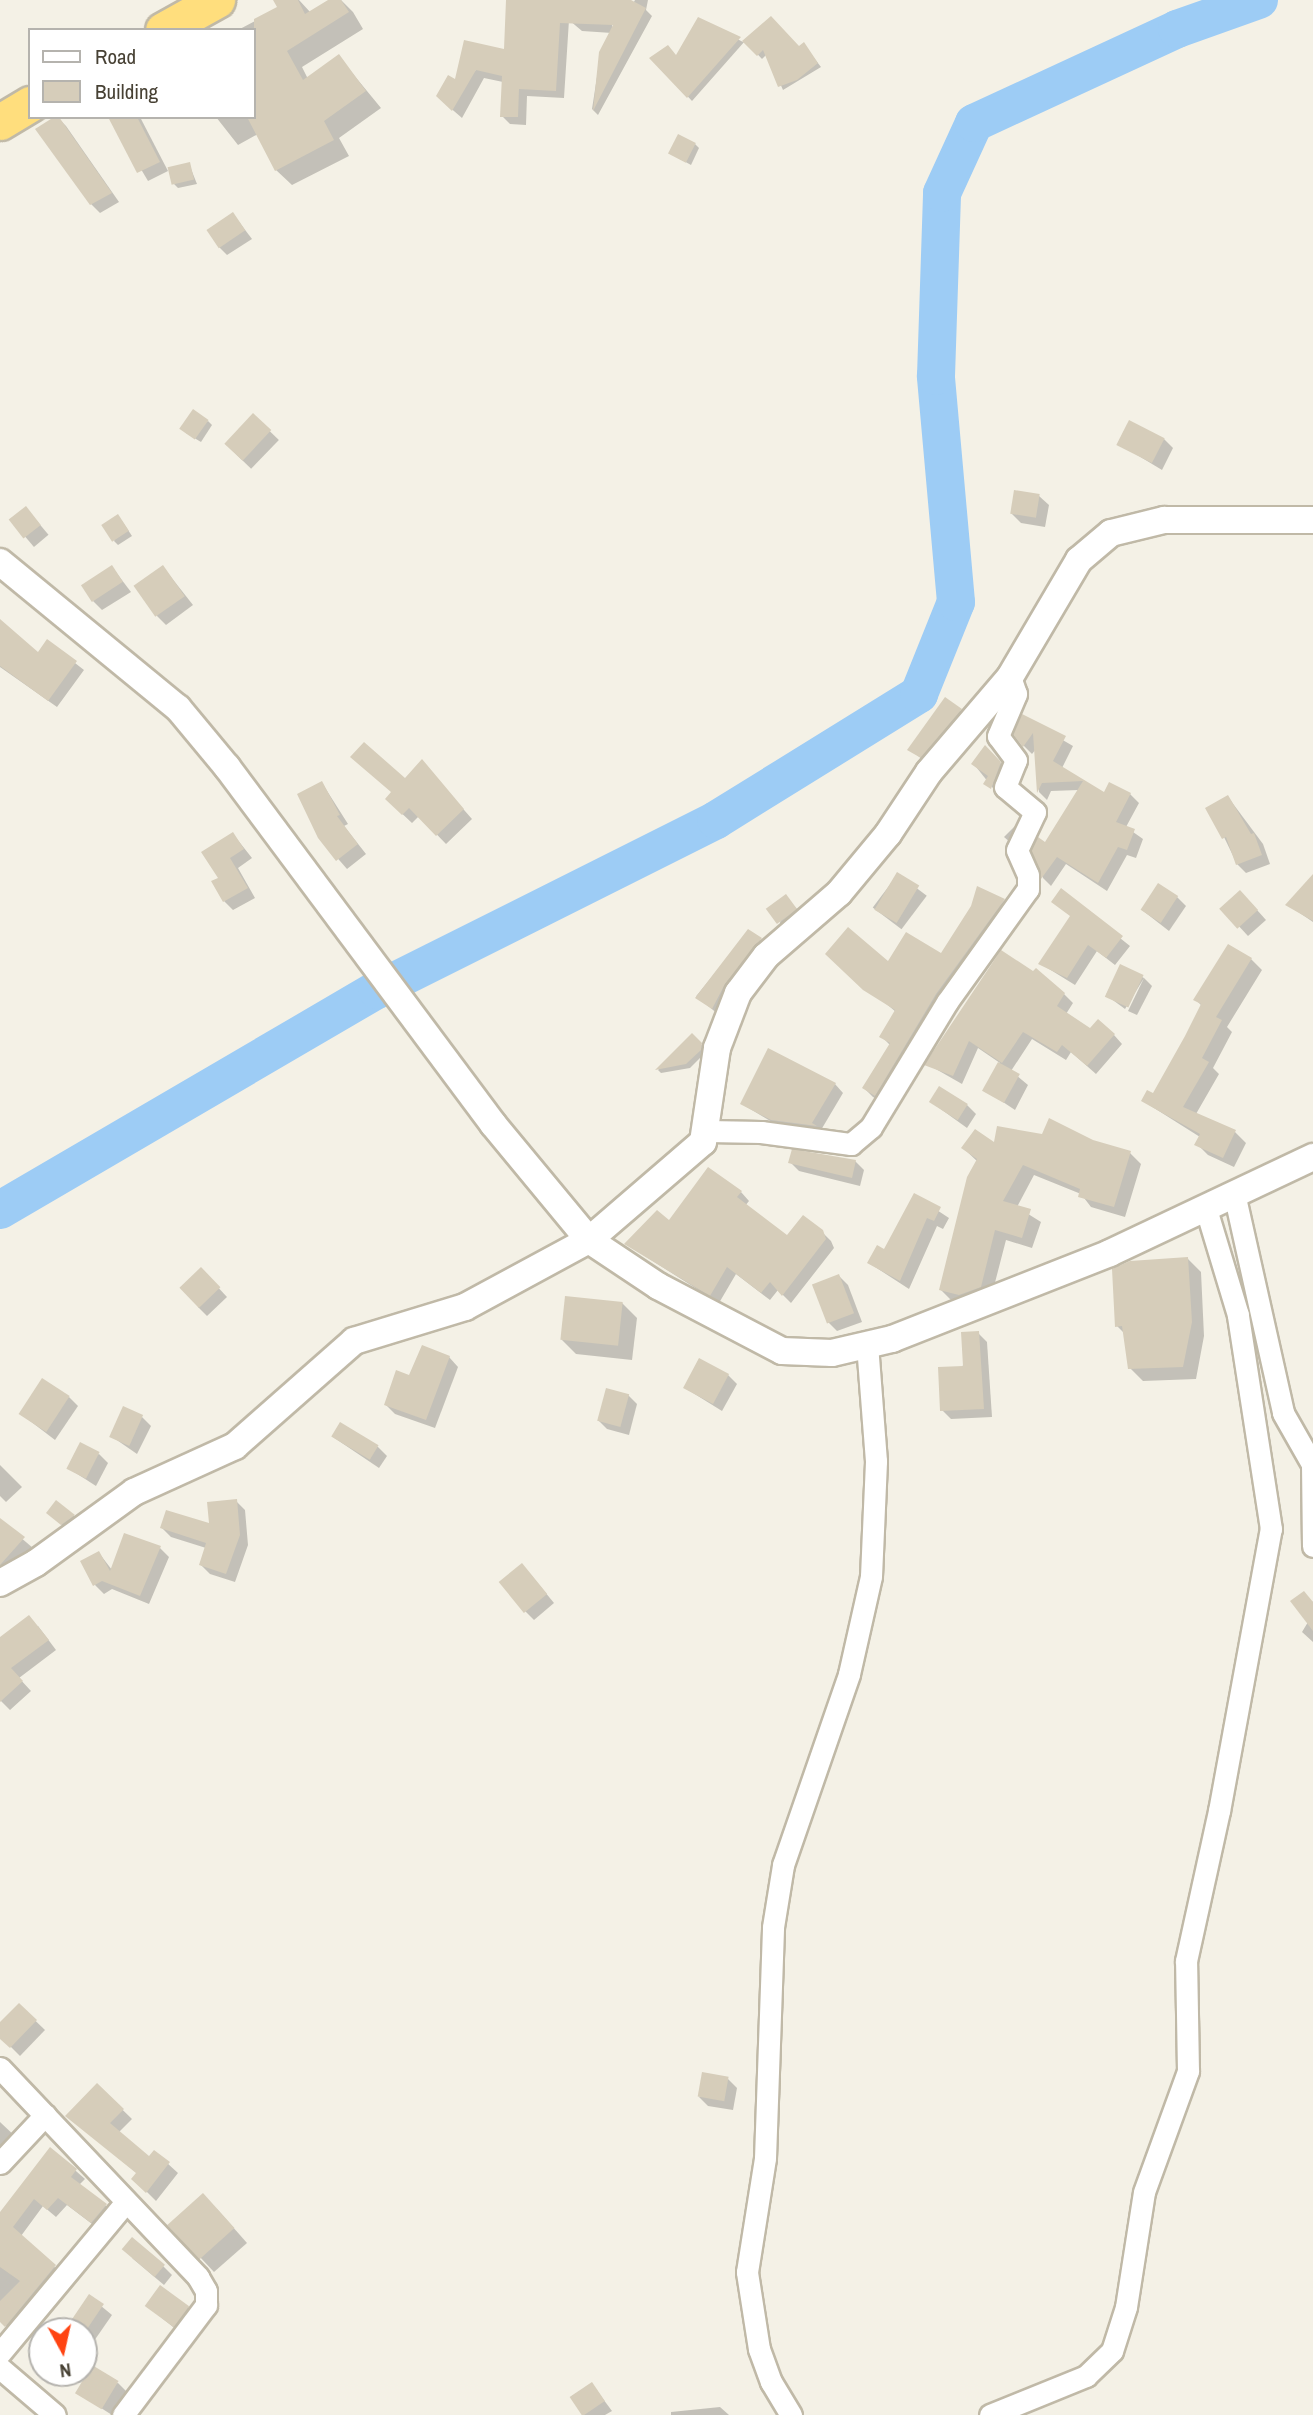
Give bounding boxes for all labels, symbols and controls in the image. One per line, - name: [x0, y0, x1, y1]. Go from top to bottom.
- legend: [28, 28, 256, 119]
- text: Road: [95, 42, 136, 71]
- text: Building: [95, 77, 158, 106]
- north arrow: [28, 2317, 98, 2387]
- text: N: [58, 2357, 73, 2384]

